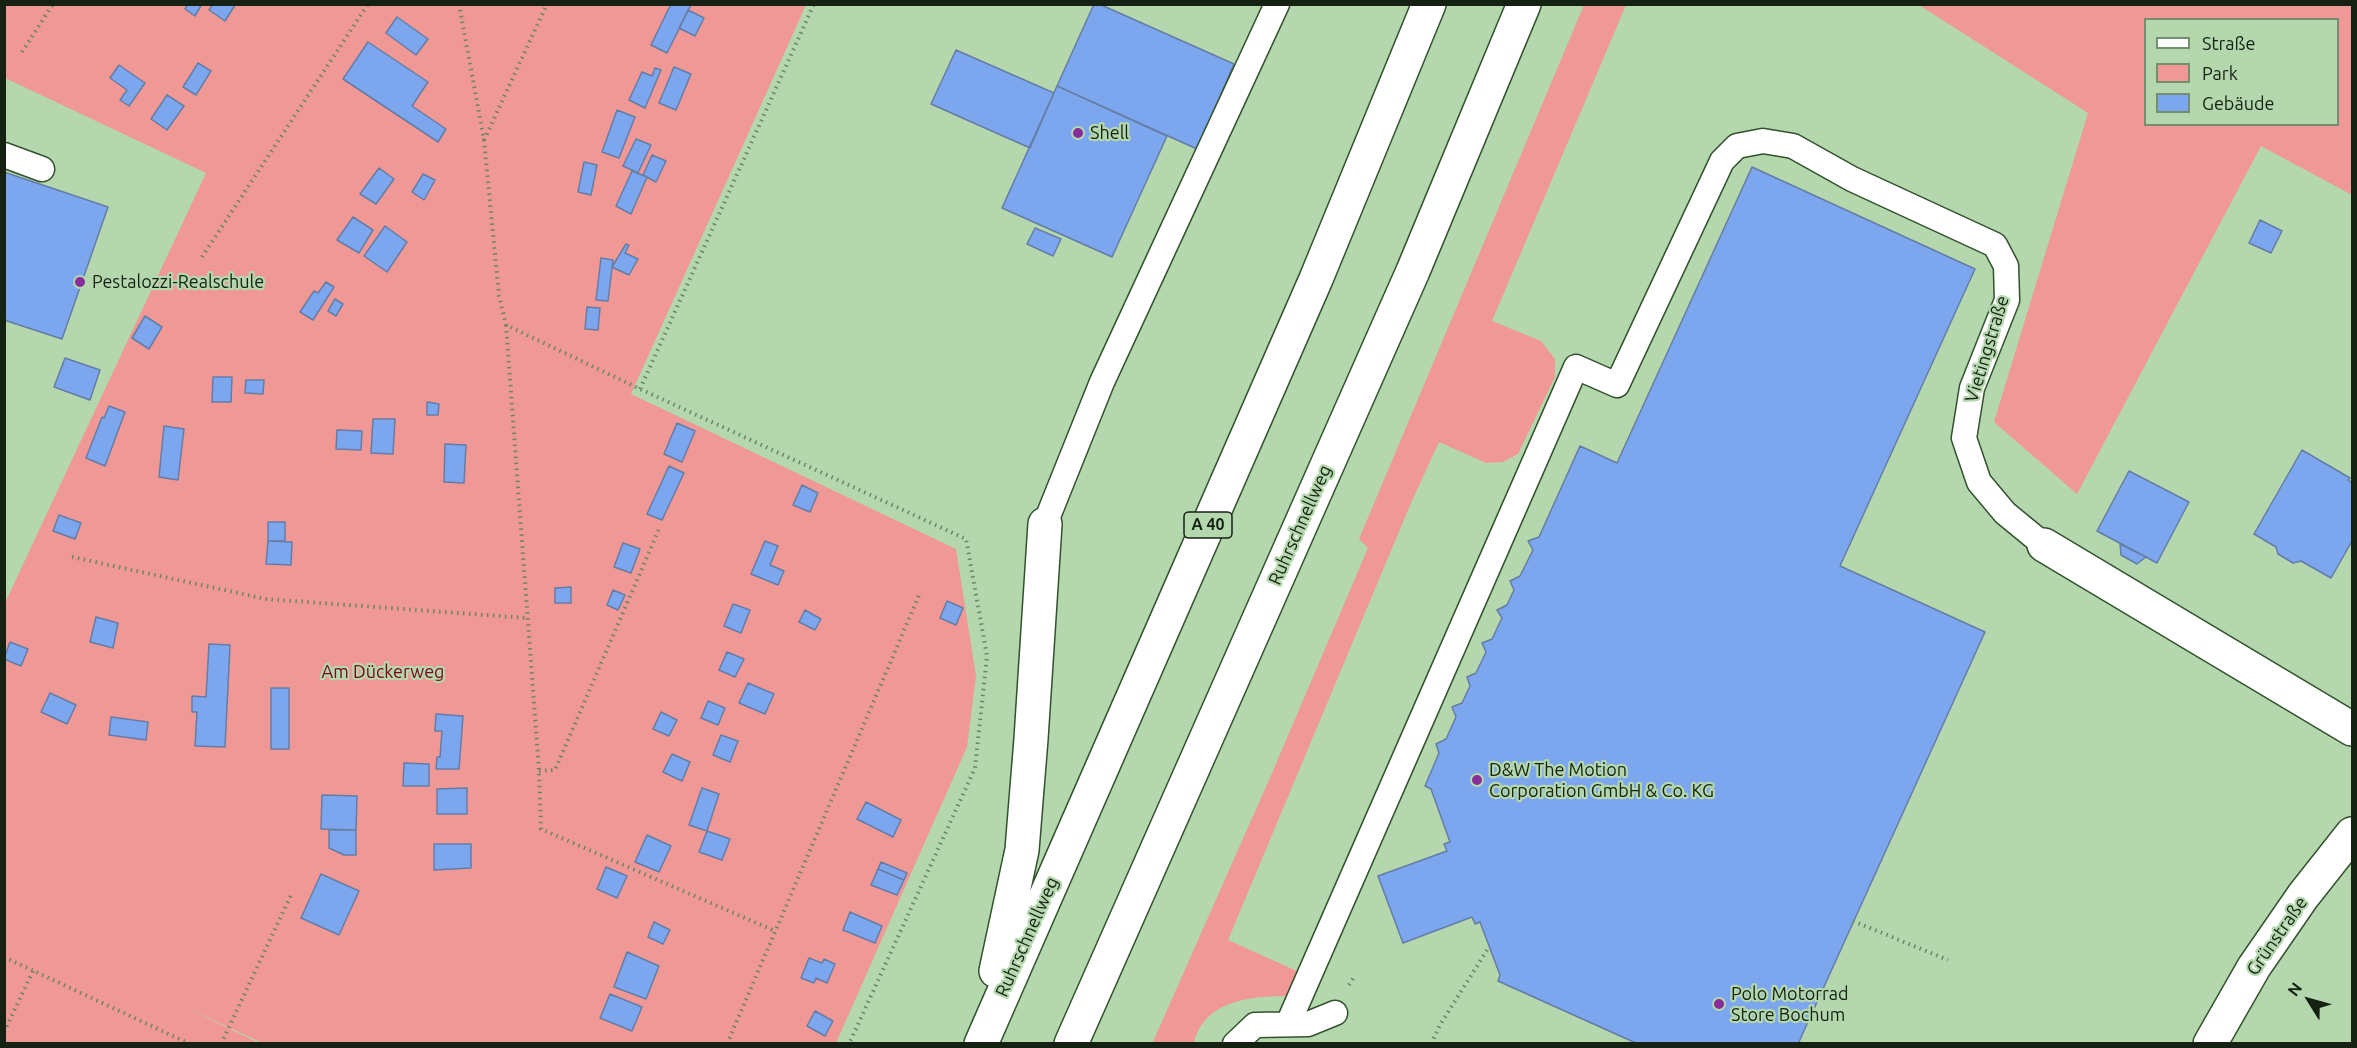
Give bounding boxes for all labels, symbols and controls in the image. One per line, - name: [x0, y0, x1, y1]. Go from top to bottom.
- legend: [2144, 18, 2339, 126]
- text: Straße: [2202, 33, 2255, 53]
- text: Park: [2202, 63, 2238, 83]
- text: Gebäude: [2202, 93, 2274, 113]
- place label: Shell: [1090, 122, 1129, 144]
- marker: Shell: [1071, 126, 1085, 140]
- place label: Pestalozzi-Realschule: [92, 271, 264, 293]
- marker: Pestalozzi-Realschule: [73, 275, 87, 289]
- street label: Vietingstraße: [1961, 293, 2013, 405]
- street label: Ruhrschnellweg: [1264, 462, 1336, 588]
- road number: A 40: [1184, 512, 1232, 538]
- park label: Am Dückerweg: [322, 661, 444, 683]
- place label: D&W The Motion Corporation GmbH & Co. KG: [1489, 759, 1714, 802]
- marker: D&W The Motion Corporation GmbH & Co. KG: [1470, 773, 1484, 787]
- street label: Ruhrschnellweg: [991, 874, 1063, 1000]
- street label: Grünstraße: [2242, 893, 2312, 979]
- north arrow: [2279, 970, 2339, 1030]
- text: N: [2284, 979, 2305, 999]
- place label: Polo Motorrad Store Bochum: [1731, 983, 1849, 1026]
- marker: Polo Motorrad Store Bochum: [1712, 997, 1726, 1011]

